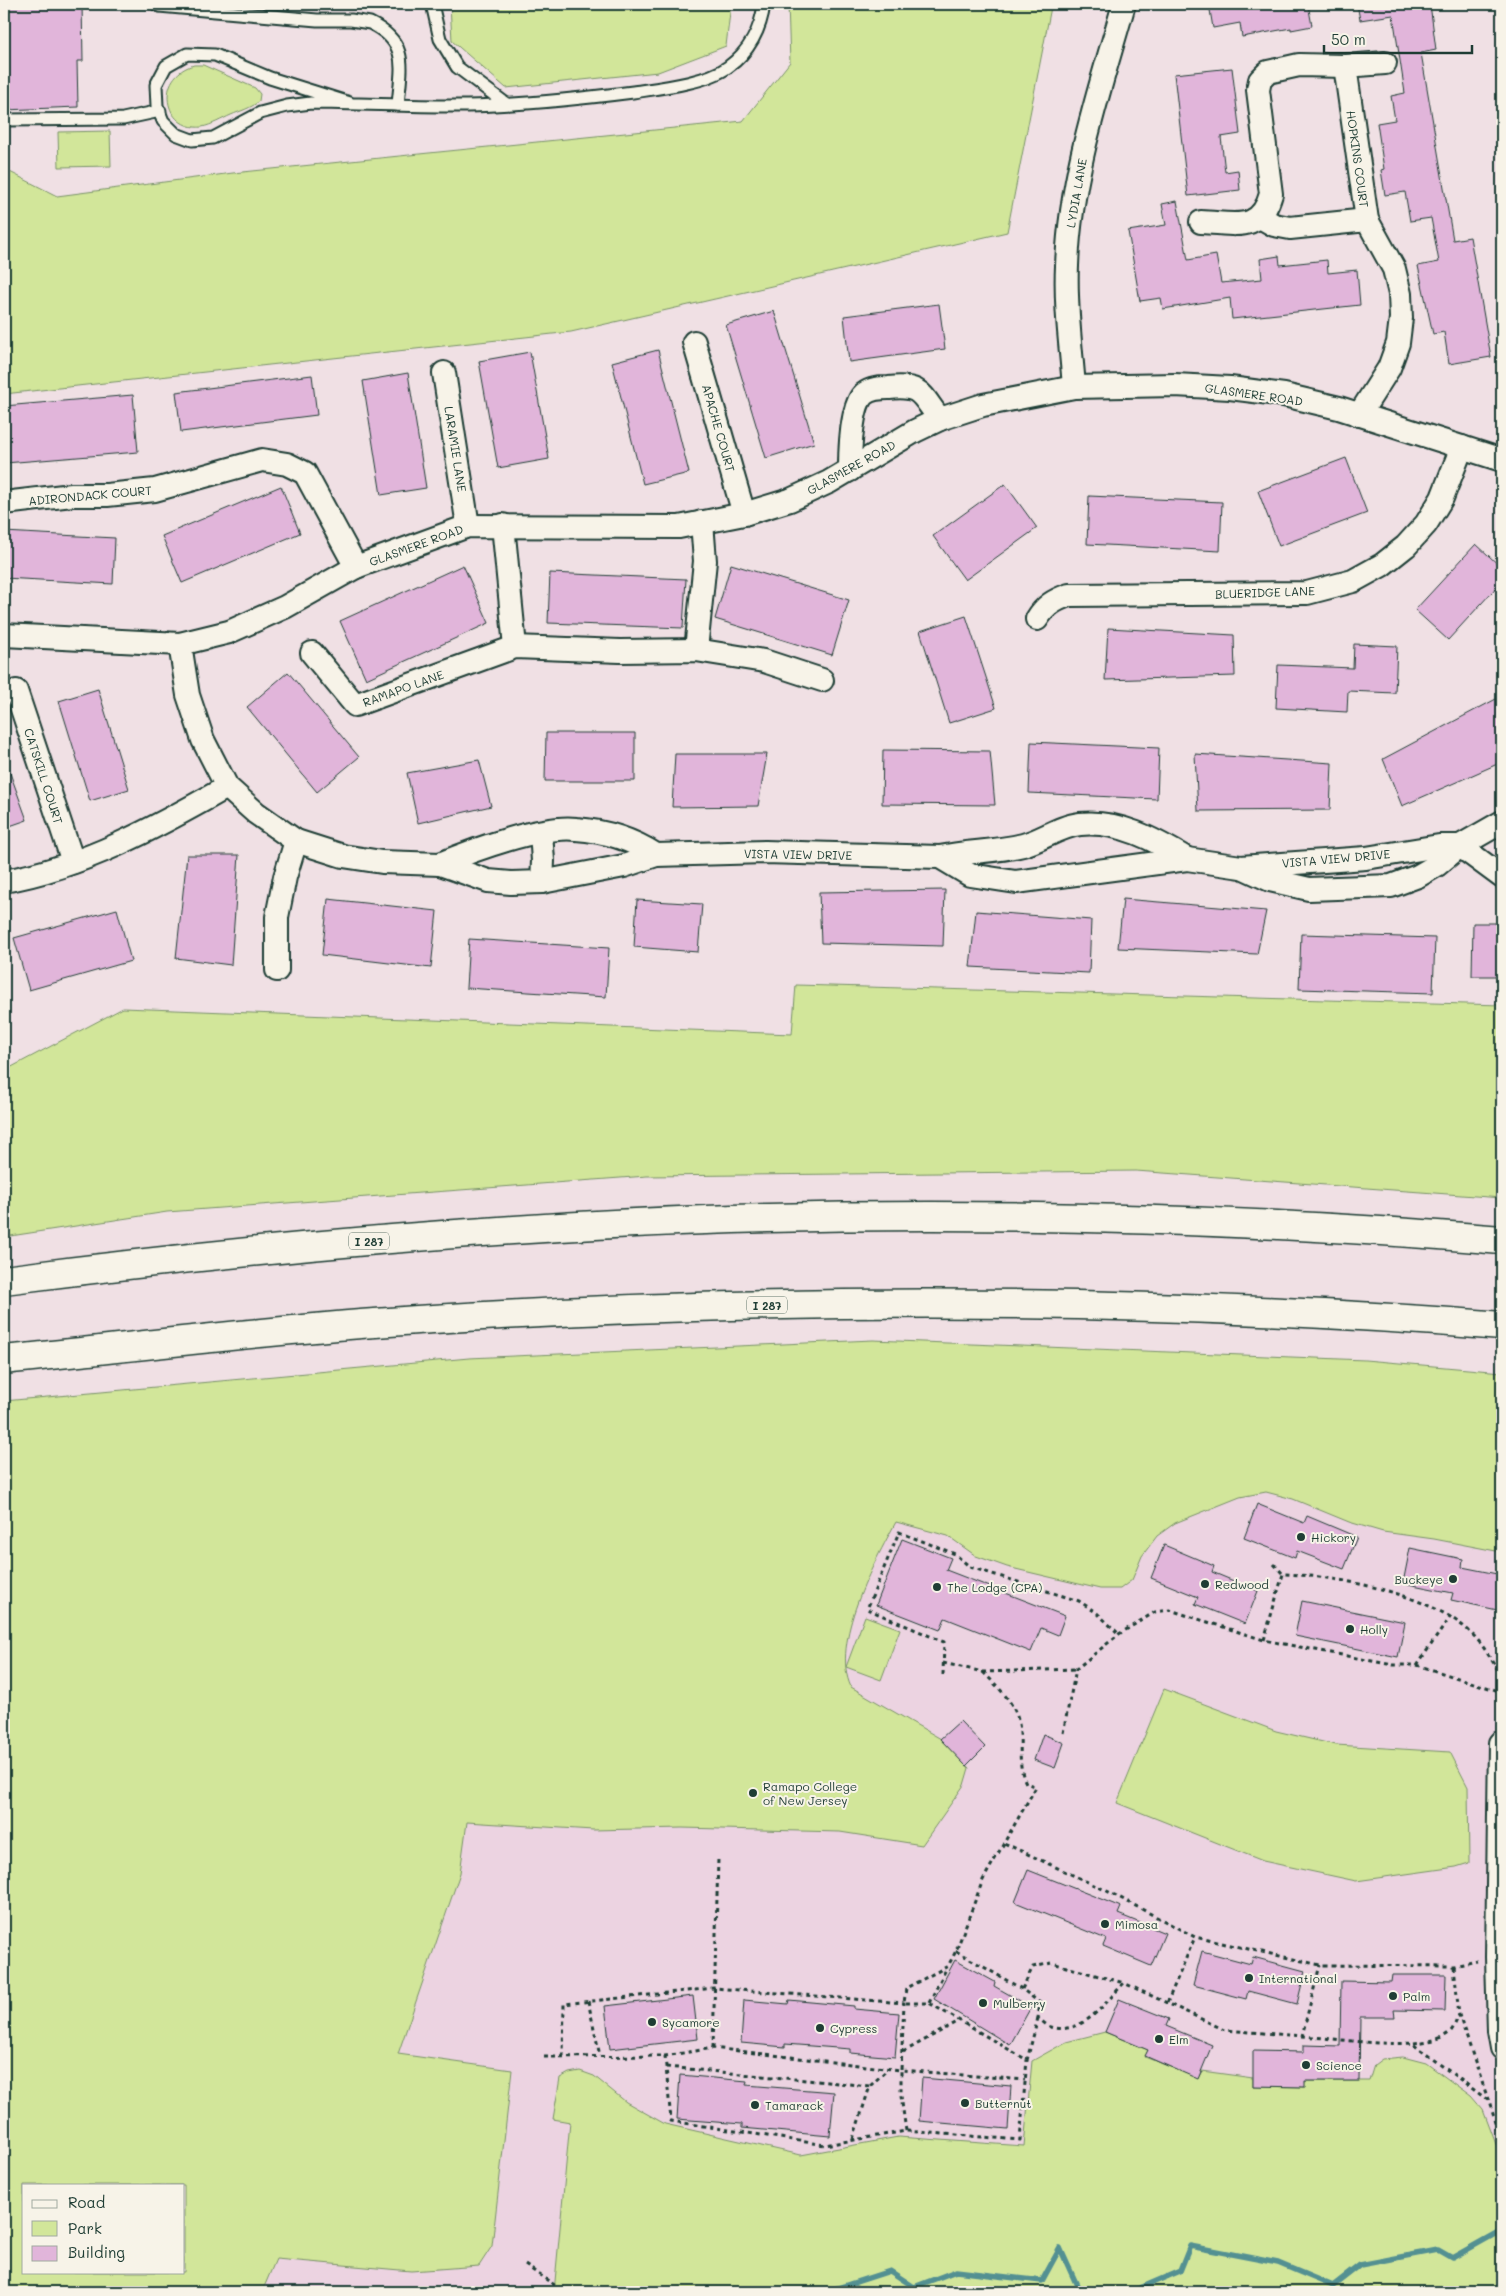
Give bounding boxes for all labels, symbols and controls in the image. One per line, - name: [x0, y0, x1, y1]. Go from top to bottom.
- scale bar: [1324, 22, 1471, 54]
- text: 50 m: [1331, 29, 1366, 49]
- street label: HOPKINS COURT: [1343, 109, 1373, 209]
- street label: LYDIA LANE: [1062, 157, 1090, 229]
- street label: GLASMERE ROAD: [1204, 379, 1304, 409]
- street label: APACHE COURT: [699, 382, 739, 474]
- street label: LARAMIE LANE: [441, 405, 471, 493]
- street label: GLASMERE ROAD: [804, 436, 898, 498]
- street label: ADIRONDACK COURT: [28, 482, 153, 508]
- street label: GLASMERE ROAD: [367, 521, 465, 569]
- street label: BLUERIDGE LANE: [1215, 582, 1315, 602]
- street label: RAMAPO LANE: [360, 666, 446, 710]
- street label: CATSKILL COURT: [21, 726, 67, 826]
- street label: VISTA VIEW DRIVE: [744, 845, 853, 863]
- street label: VISTA VIEW DRIVE: [1281, 845, 1391, 871]
- road number: I 287: [349, 1232, 389, 1250]
- road number: I 287: [747, 1296, 787, 1314]
- place label: Hickory: [1311, 1529, 1356, 1545]
- marker: Hickory: [1295, 1531, 1307, 1543]
- place label: Buckeye: [1394, 1571, 1443, 1587]
- marker: Buckeye: [1447, 1573, 1459, 1585]
- place label: Redwood: [1215, 1576, 1269, 1592]
- marker: Redwood: [1199, 1578, 1211, 1590]
- place label: The Lodge (CPA): [947, 1579, 1042, 1595]
- marker: The Lodge (CPA): [931, 1581, 943, 1593]
- place label: Holly: [1360, 1621, 1388, 1637]
- marker: Holly: [1344, 1623, 1356, 1635]
- place label: Ramapo College of New Jersey: [763, 1778, 857, 1808]
- marker: Ramapo College of New Jersey: [747, 1787, 759, 1799]
- place label: Mimosa: [1115, 1916, 1158, 1932]
- marker: Mimosa: [1099, 1918, 1111, 1930]
- place label: International: [1259, 1970, 1337, 1986]
- marker: International: [1243, 1972, 1255, 1984]
- place label: Palm: [1403, 1988, 1430, 2004]
- marker: Palm: [1387, 1990, 1399, 2002]
- place label: Mulberry: [993, 1995, 1046, 2011]
- marker: Mulberry: [977, 1997, 989, 2009]
- place label: Sycamore: [662, 2014, 720, 2030]
- marker: Sycamore: [646, 2016, 658, 2028]
- place label: Cypress: [830, 2020, 878, 2036]
- marker: Cypress: [814, 2022, 826, 2034]
- place label: Elm: [1169, 2031, 1188, 2047]
- marker: Elm: [1153, 2033, 1165, 2045]
- place label: Science: [1316, 2057, 1362, 2073]
- marker: Science: [1300, 2059, 1312, 2071]
- place label: Butternut: [975, 2095, 1032, 2111]
- place label: Tamarack: [765, 2097, 823, 2113]
- marker: Butternut: [959, 2097, 971, 2109]
- marker: Tamarack: [749, 2099, 761, 2111]
- legend: [22, 2184, 185, 2274]
- text: Road: [68, 2192, 105, 2212]
- text: Park: [68, 2218, 102, 2238]
- text: Building: [68, 2242, 125, 2262]

